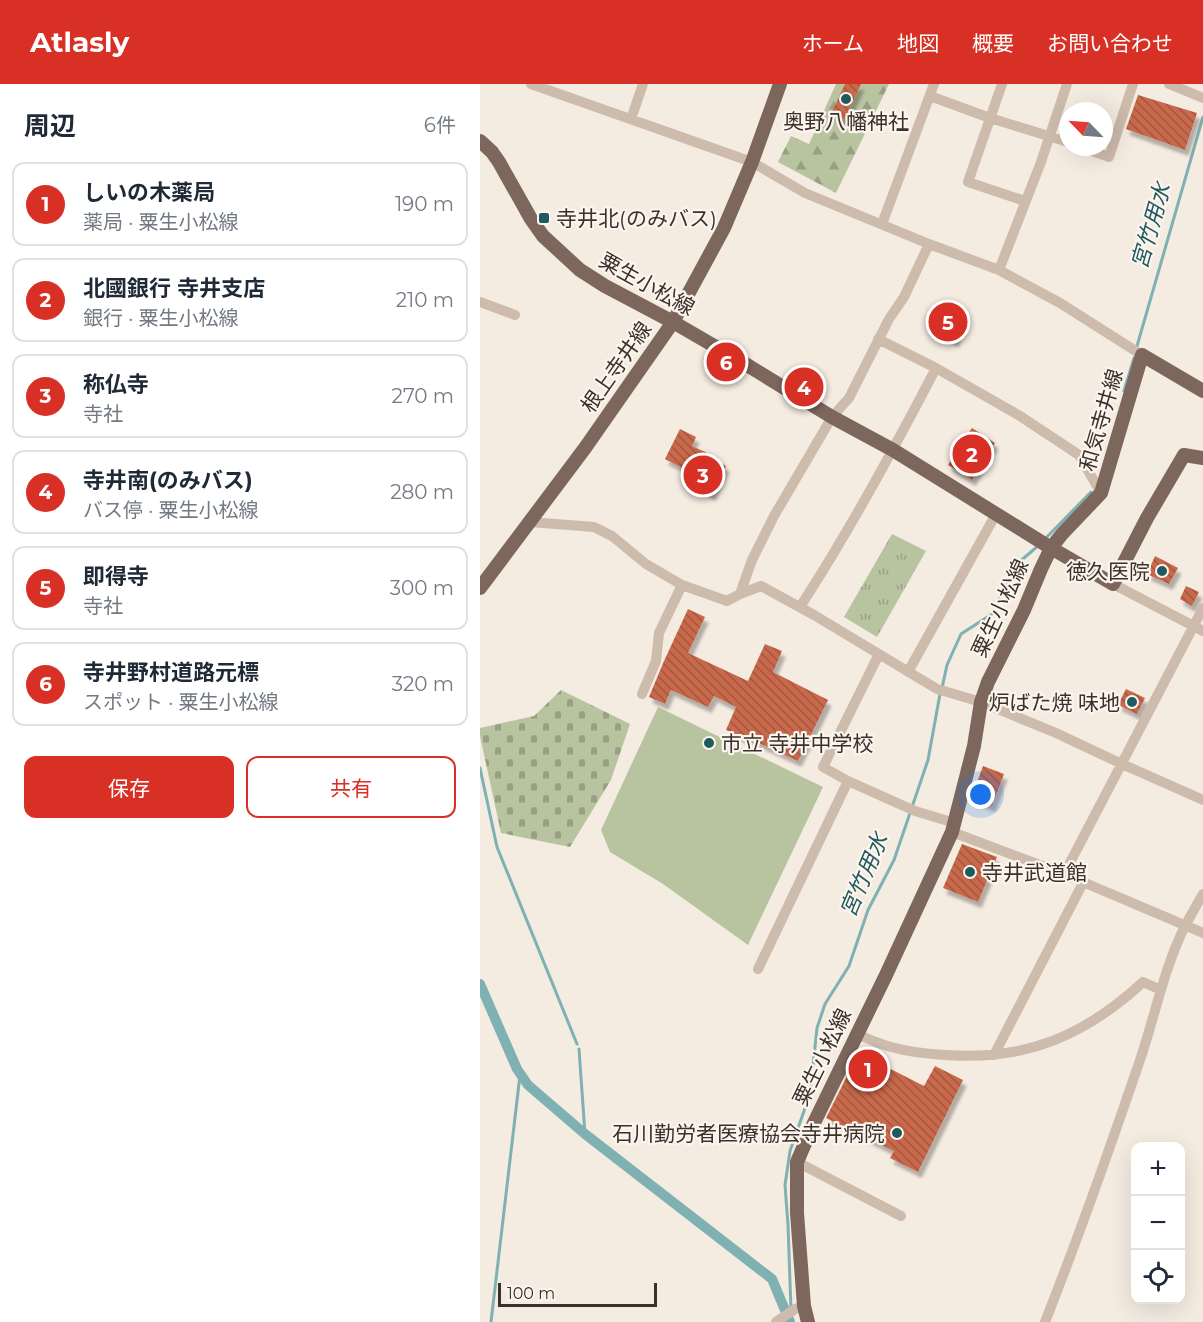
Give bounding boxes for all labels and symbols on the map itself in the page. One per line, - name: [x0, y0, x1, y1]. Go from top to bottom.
- marker: 奥野八幡神社: [839, 92, 853, 106]
- north arrow: [1059, 102, 1113, 156]
- place label: 奥野八幡神社: [783, 109, 909, 134]
- water label: 宮竹用水: [1126, 178, 1177, 272]
- place label: 寺井北(のみバス): [556, 206, 717, 231]
- marker: 寺井北(のみバス): [537, 211, 551, 225]
- street label: 粟生小松線: [595, 248, 699, 320]
- pin: 5: [928, 300, 968, 344]
- street label: 根上寺井線: [576, 317, 656, 417]
- pin: 6: [706, 340, 746, 384]
- pin: 4: [784, 364, 824, 410]
- street label: 和気寺井線: [1075, 366, 1127, 474]
- pin: 2: [952, 432, 992, 476]
- pin: 3: [684, 452, 722, 498]
- street label: 粟生小松線: [966, 555, 1034, 661]
- place label: 徳久医院: [1066, 559, 1150, 584]
- marker: 徳久医院: [1155, 564, 1169, 578]
- place label: 炉ばた焼 味地: [988, 690, 1120, 715]
- marker: 炉ばた焼 味地: [1125, 695, 1139, 709]
- place label: 市立 寺井中学校: [721, 731, 874, 756]
- marker: 市立 寺井中学校: [702, 736, 716, 750]
- your location: [966, 780, 995, 809]
- water label: 宮竹用水: [834, 827, 894, 921]
- place label: 寺井武道館: [982, 860, 1087, 885]
- marker: 寺井武道館: [963, 865, 977, 879]
- street label: 粟生小松線: [788, 1004, 856, 1110]
- pin: 1: [848, 1046, 888, 1092]
- place label: 石川勤労者医療協会寺井病院: [612, 1121, 885, 1146]
- marker: 石川勤労者医療協会寺井病院: [890, 1126, 904, 1140]
- scale bar: [498, 1280, 657, 1308]

